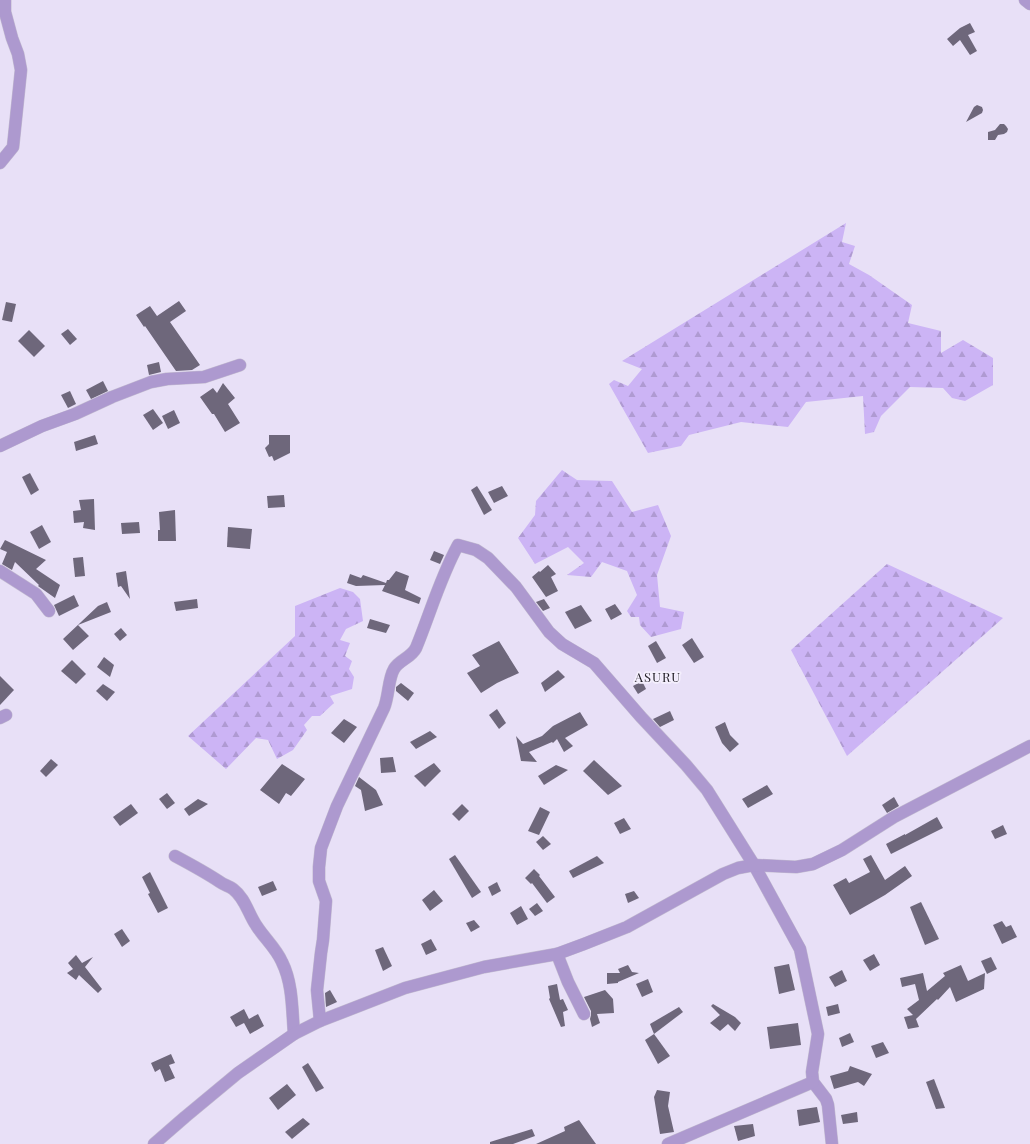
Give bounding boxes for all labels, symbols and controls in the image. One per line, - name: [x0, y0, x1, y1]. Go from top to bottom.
- district label: ASURU: [634, 668, 681, 685]

